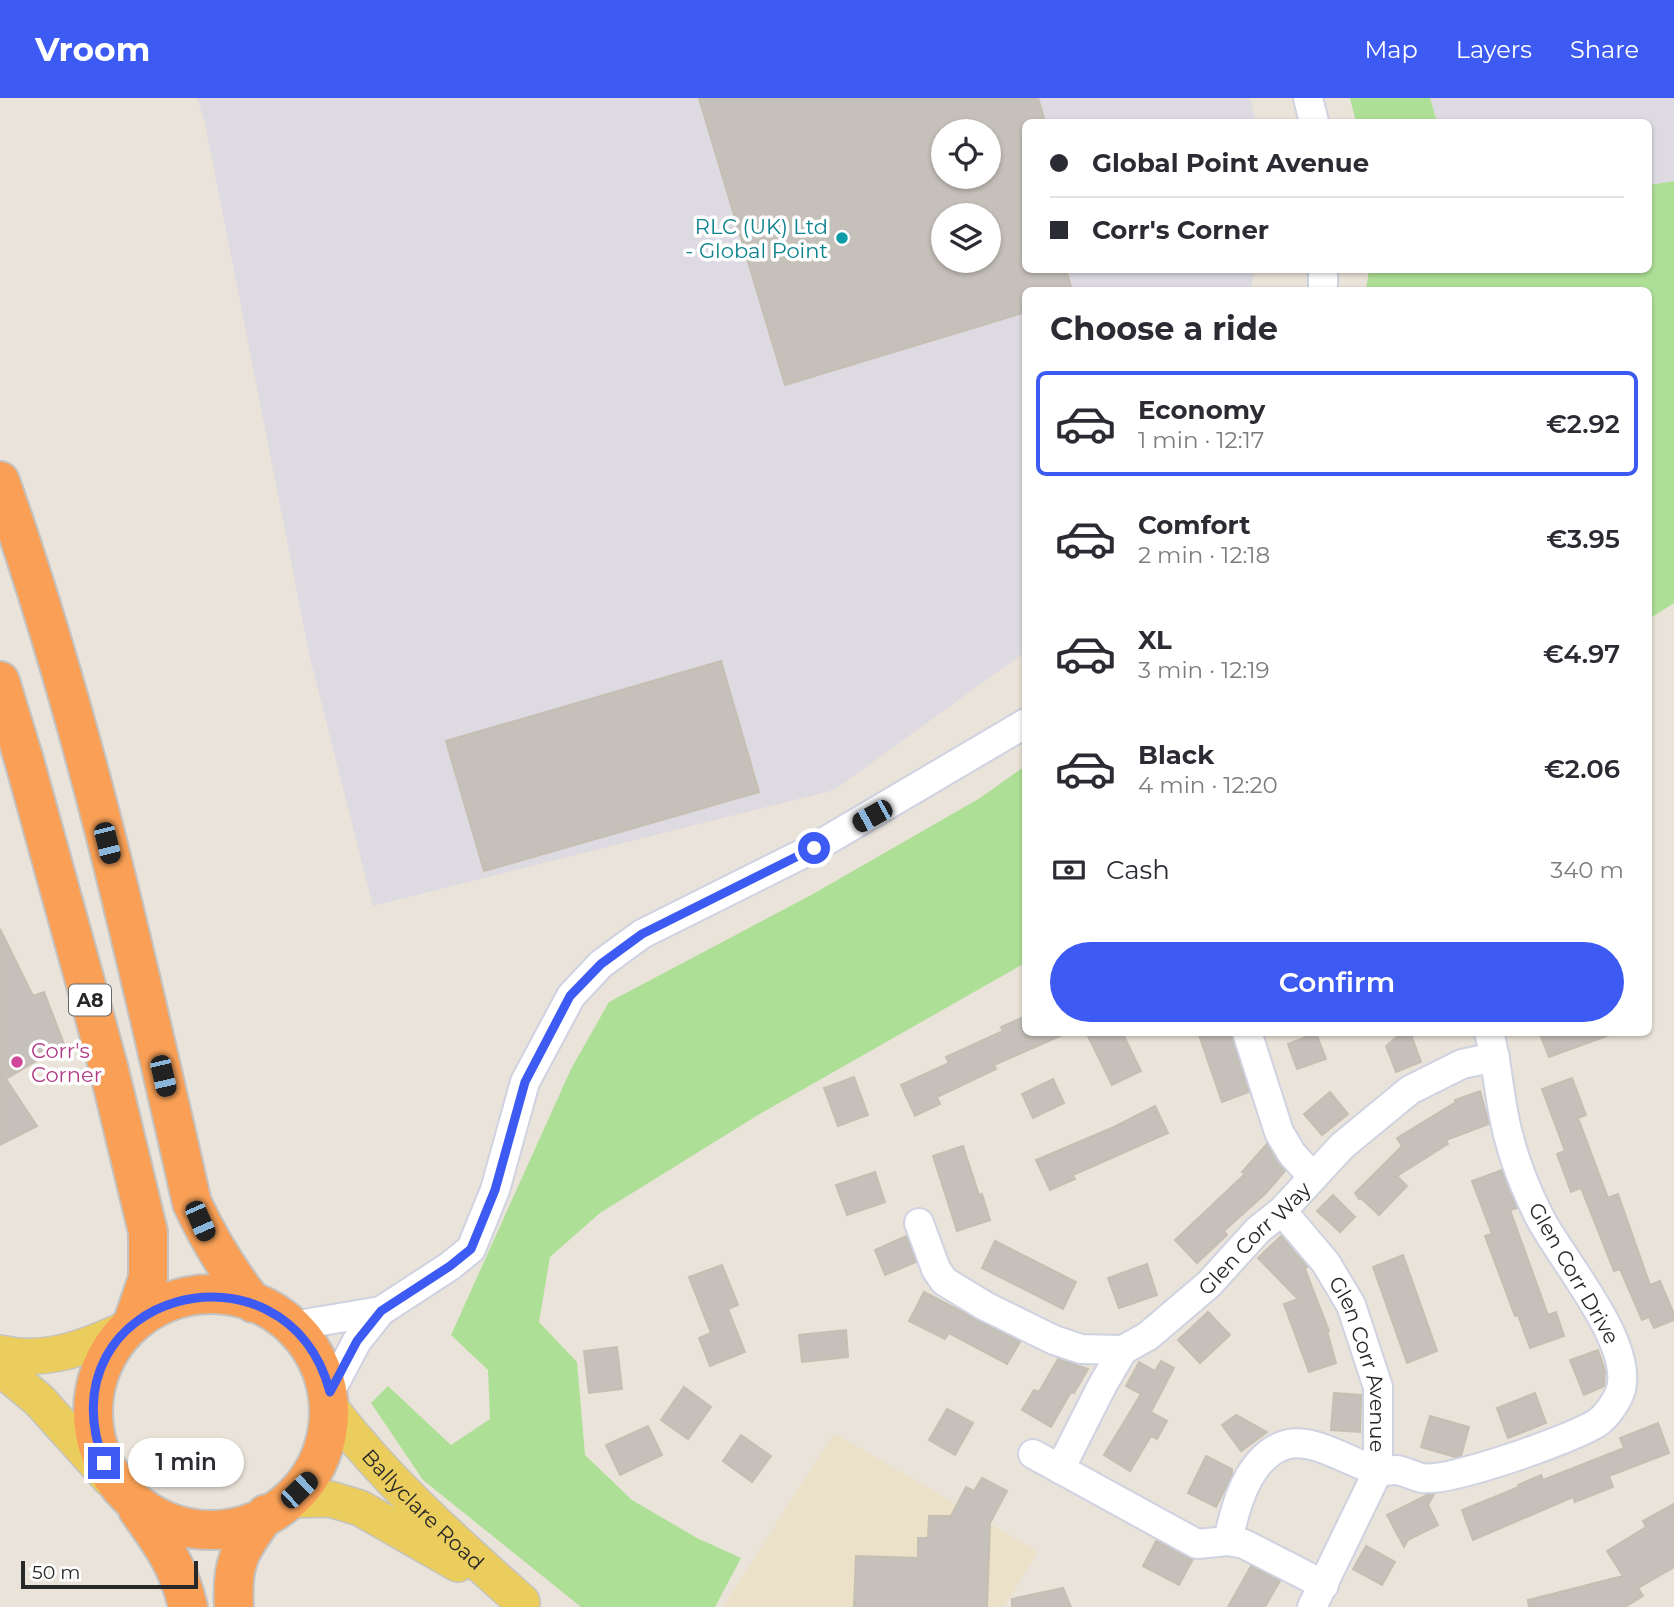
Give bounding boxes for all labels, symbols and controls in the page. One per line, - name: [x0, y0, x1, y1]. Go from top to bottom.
- text: Vroom: [35, 29, 150, 69]
- text: Map: [1364, 35, 1418, 64]
- text: Layers: [1456, 35, 1532, 64]
- text: Share: [1570, 35, 1639, 64]
- map controls: [931, 119, 1001, 273]
- button: locate: [931, 119, 1001, 189]
- text: Global Point Avenue: [1092, 147, 1369, 179]
- button: layers: [931, 203, 1001, 273]
- place label: RLC (UK) Ltd - Global Point: [685, 214, 828, 263]
- text: Corr's Corner: [1092, 214, 1269, 246]
- marker: RLC (UK) Ltd - Global Point: [834, 230, 850, 246]
- text: Choose a ride: [1050, 309, 1278, 348]
- icon: car: [1054, 392, 1117, 455]
- text: Economy: [1138, 394, 1265, 426]
- text: €2.92: [1546, 408, 1620, 440]
- text: 1 min · 12:17: [1138, 426, 1264, 454]
- icon: car: [1054, 507, 1117, 570]
- text: Comfort: [1138, 509, 1250, 541]
- text: €3.95: [1546, 523, 1620, 555]
- text: 2 min · 12:18: [1138, 541, 1270, 569]
- icon: car: [1054, 622, 1117, 685]
- text: XL: [1138, 624, 1172, 656]
- text: €4.97: [1543, 638, 1620, 670]
- text: 3 min · 12:19: [1138, 656, 1270, 684]
- icon: car: [1054, 737, 1117, 800]
- text: Black: [1138, 739, 1214, 771]
- text: €2.06: [1544, 753, 1620, 785]
- text: 4 min · 12:20: [1138, 771, 1278, 799]
- car: [849, 797, 896, 835]
- car: [92, 820, 123, 866]
- route start: [798, 832, 830, 864]
- icon: cash: [1050, 851, 1088, 889]
- text: Cash: [1106, 854, 1170, 886]
- text: 340 m: [1550, 856, 1624, 884]
- button: Confirm: [1050, 942, 1624, 1022]
- road number: A8: [69, 985, 111, 1016]
- place label: Corr's Corner: [31, 1038, 102, 1087]
- car: [149, 1053, 178, 1099]
- marker: Corr's Corner: [9, 1054, 25, 1070]
- street label: Glen Corr Way: [1193, 1176, 1316, 1300]
- car: [182, 1198, 219, 1244]
- street label: Glen Corr Drive: [1523, 1198, 1625, 1348]
- street label: Glen Corr Avenue: [1324, 1271, 1391, 1452]
- callout: 1 min: [128, 1438, 244, 1488]
- street label: Ballyclare Road: [357, 1444, 490, 1575]
- route end: [88, 1447, 120, 1479]
- text: 1 min: [155, 1448, 217, 1476]
- car: [277, 1468, 322, 1512]
- scale bar: [21, 1558, 198, 1590]
- text: 50 m: [32, 1561, 80, 1584]

